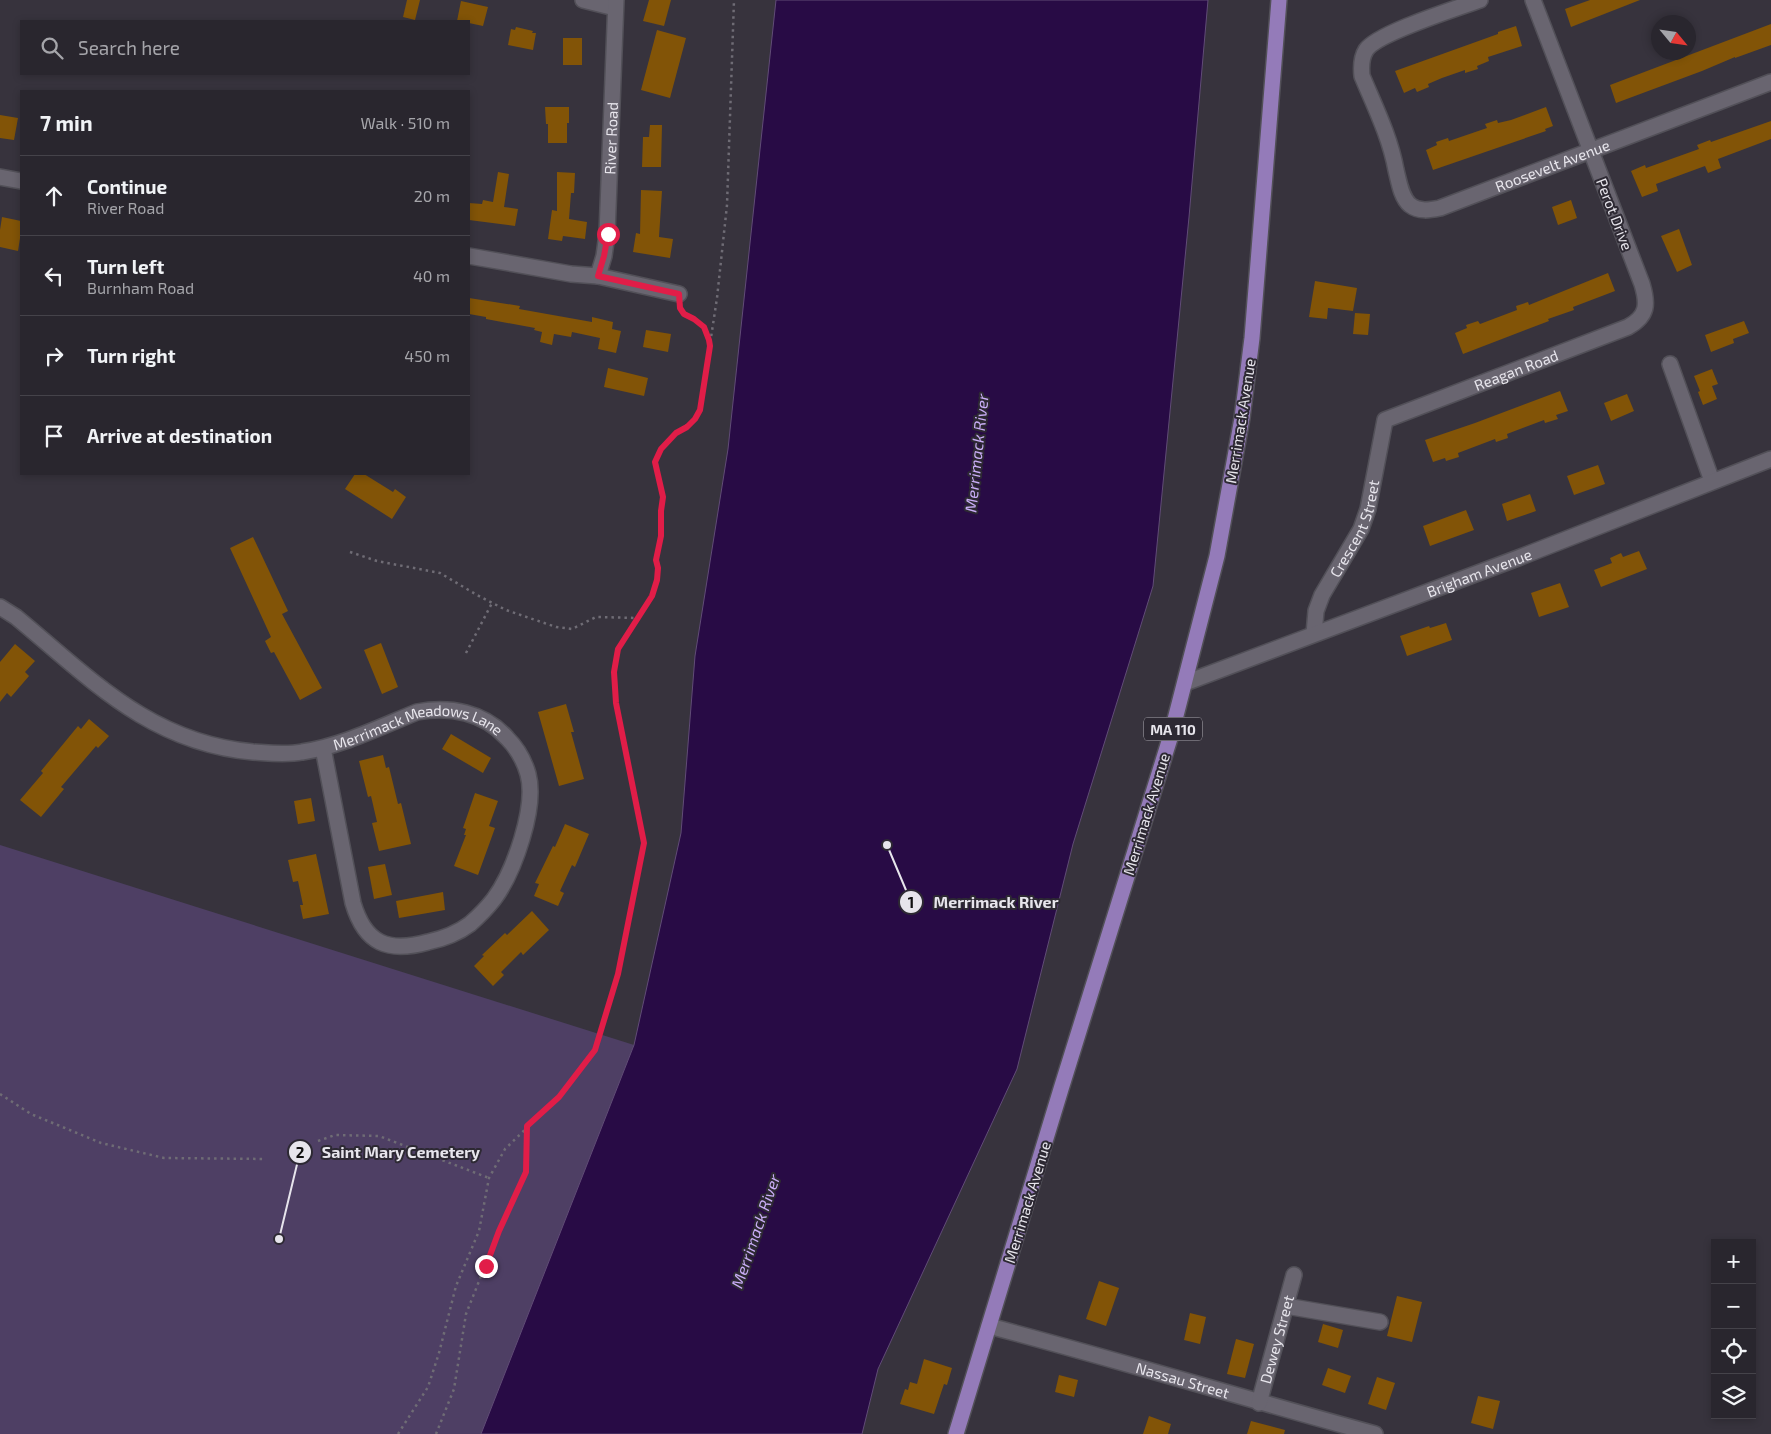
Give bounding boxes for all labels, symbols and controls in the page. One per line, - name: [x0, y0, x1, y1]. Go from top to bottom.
- north arrow: [1651, 15, 1696, 60]
- search box: [20, 20, 470, 75]
- icon: search: [38, 34, 66, 62]
- text: Search here: [78, 36, 180, 59]
- street label: River Road: [600, 102, 621, 175]
- text: 7 min: [40, 110, 93, 135]
- text: Walk · 510 m: [360, 113, 450, 132]
- street label: Roosevelt Avenue: [1493, 135, 1612, 195]
- text: Continue: [87, 175, 167, 198]
- street label: Perot Drive: [1593, 175, 1637, 253]
- icon: ahead: [40, 182, 68, 210]
- text: 20 m: [414, 186, 450, 205]
- text: River Road: [87, 198, 164, 217]
- route start: [597, 223, 620, 246]
- text: Turn left: [87, 255, 164, 278]
- icon: left: [40, 262, 68, 290]
- text: 40 m: [413, 266, 450, 285]
- text: Burnham Road: [87, 278, 194, 297]
- icon: right: [40, 342, 68, 370]
- text: Turn right: [87, 344, 175, 367]
- text: 450 m: [404, 346, 450, 365]
- street label: Reagan Road: [1471, 346, 1561, 394]
- street label: Merrimack Avenue: [1221, 357, 1259, 485]
- water label: Merrimack River: [960, 392, 992, 513]
- icon: arrive: [40, 422, 68, 450]
- text: Arrive at destination: [87, 424, 272, 447]
- street label: Crescent Street: [1326, 478, 1382, 580]
- street label: Brigham Avenue: [1424, 545, 1534, 601]
- street label: Merrimack Meadows Lane: [331, 701, 507, 753]
- road number: MA 110: [1144, 718, 1202, 741]
- street label: Merrimack Avenue: [1119, 751, 1173, 877]
- callout: Merrimack River: [899, 887, 1069, 918]
- text: Merrimack River: [934, 892, 1059, 911]
- text: 1: [908, 893, 914, 911]
- callout: Saint Mary Cemetery: [287, 1137, 491, 1168]
- street label: Merrimack Avenue: [1000, 1139, 1054, 1265]
- text: Saint Mary Cemetery: [322, 1142, 480, 1162]
- text: 2: [296, 1143, 305, 1161]
- water label: Merrimack River: [727, 1171, 784, 1291]
- map controls: [1711, 1239, 1756, 1419]
- button: +: [1711, 1239, 1756, 1284]
- route end: [475, 1255, 498, 1278]
- button: −: [1711, 1284, 1756, 1329]
- street label: Dewey Street: [1256, 1293, 1297, 1386]
- button: locate: [1711, 1329, 1756, 1374]
- street label: Nassau Street: [1134, 1358, 1232, 1402]
- button: layers: [1711, 1374, 1756, 1419]

